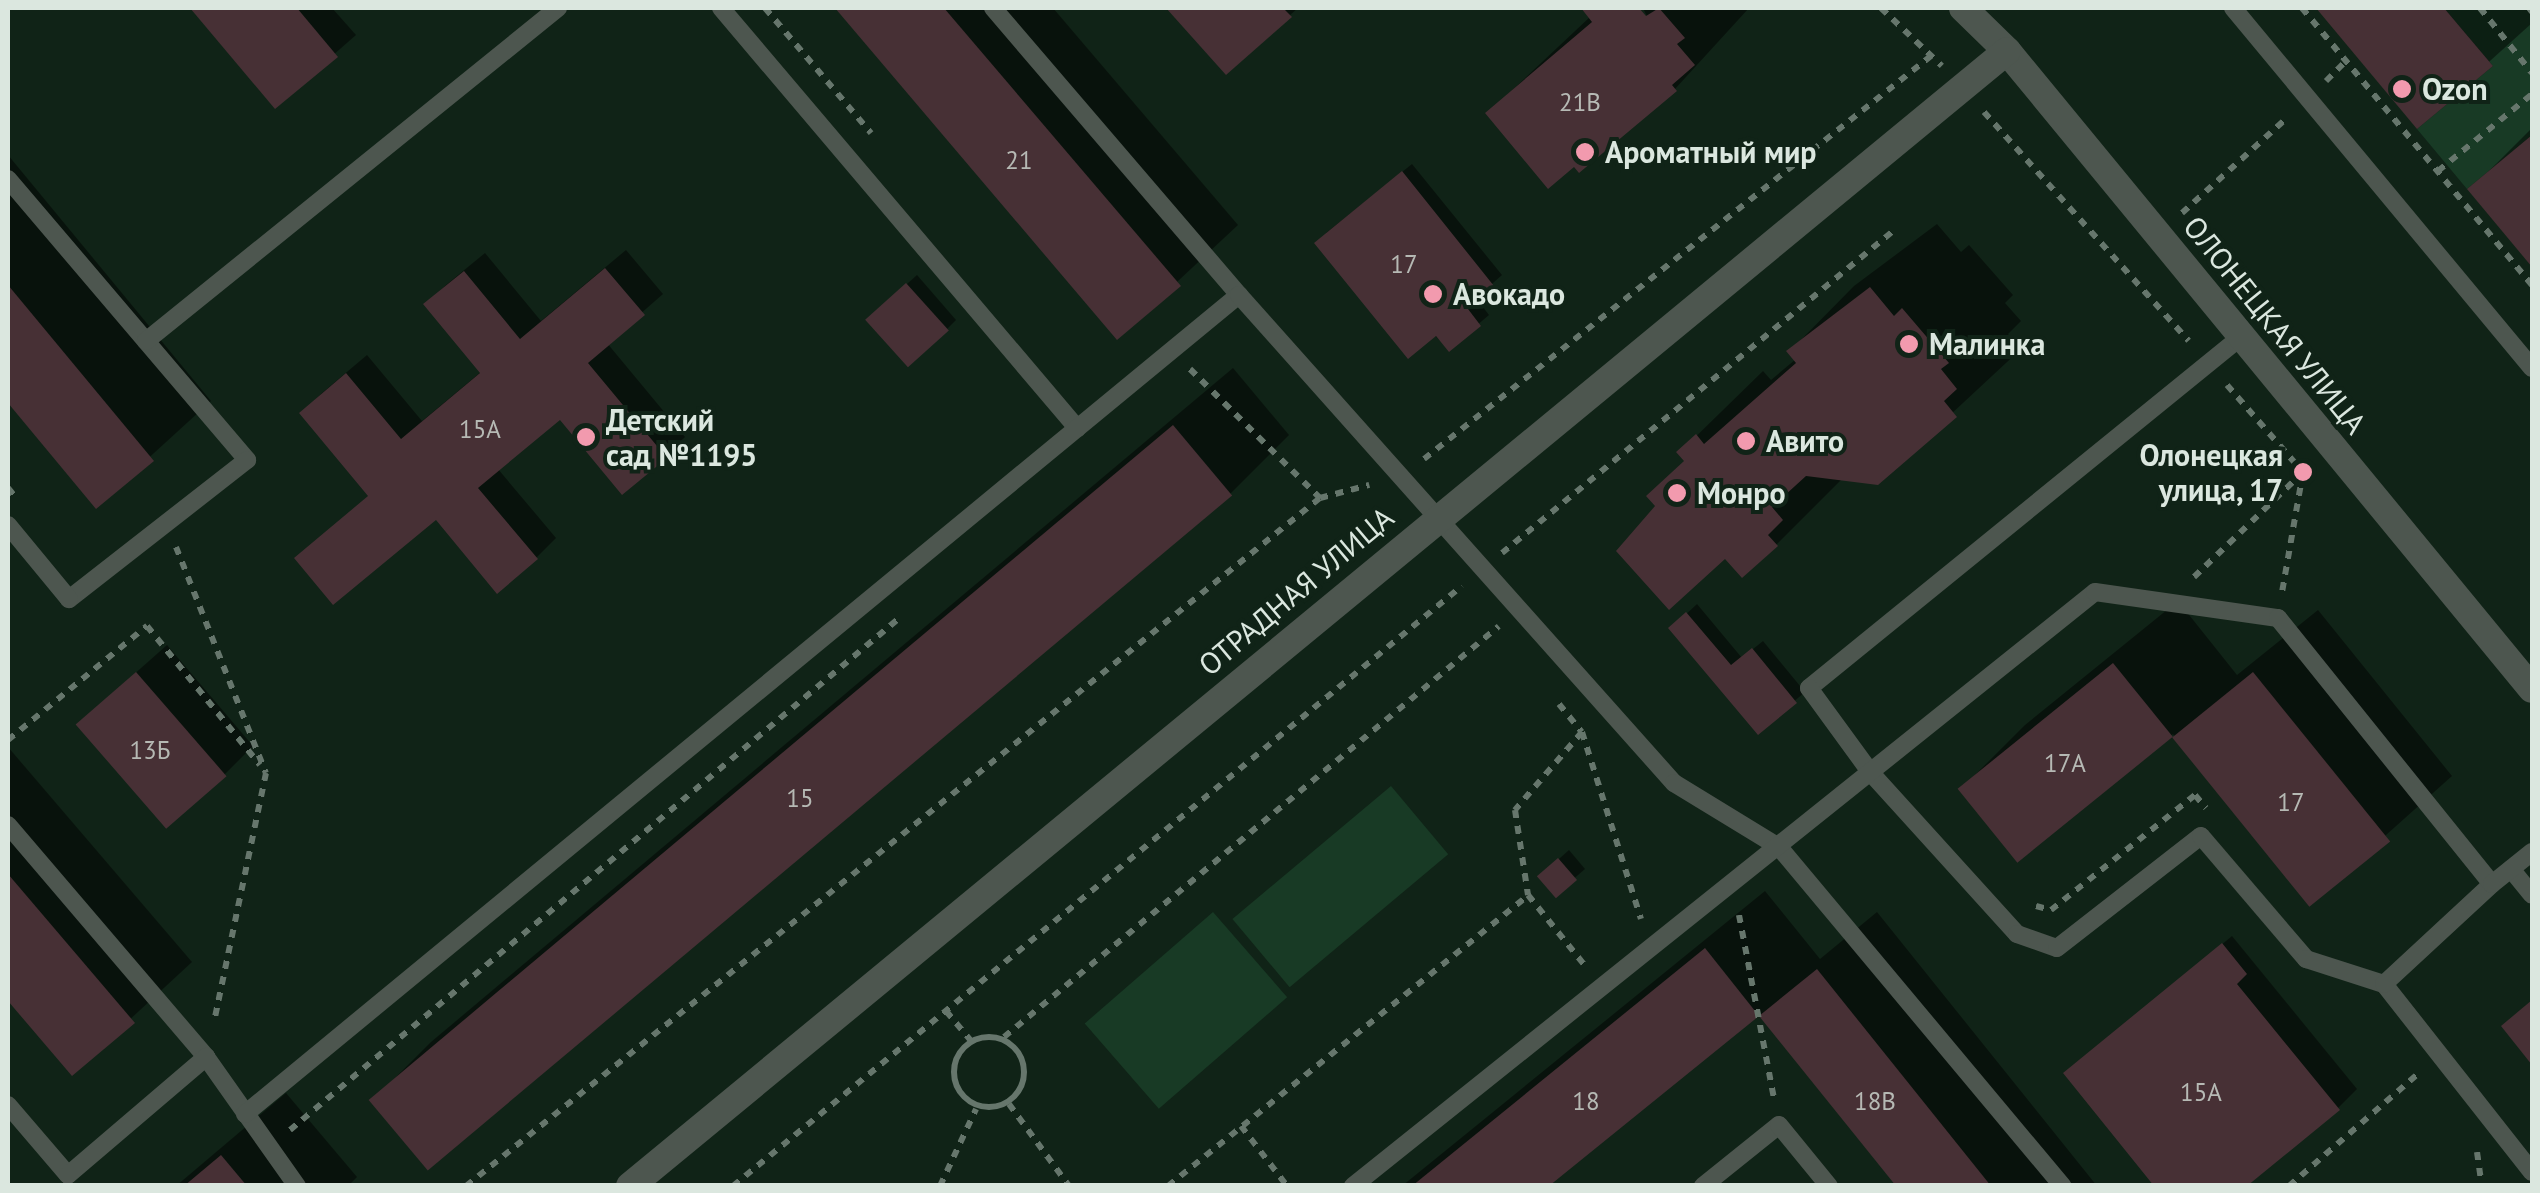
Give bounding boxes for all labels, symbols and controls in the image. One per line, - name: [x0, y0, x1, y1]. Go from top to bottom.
- place label: Ozon: [2422, 71, 2488, 107]
- marker: Ozon: [2391, 78, 2413, 100]
- house number: 21В: [1559, 87, 1601, 117]
- place label: Ароматный мир: [1605, 134, 1817, 170]
- marker: Ароматный мир: [1574, 141, 1596, 163]
- house number: 21: [1005, 145, 1033, 175]
- street label: ОЛОНЕЦКАЯ УЛИЦА: [2176, 209, 2374, 441]
- house number: 17: [1390, 249, 1418, 279]
- place label: Авокадо: [1453, 276, 1565, 312]
- marker: Авокадо: [1422, 283, 1444, 305]
- place label: Малинка: [1929, 326, 2045, 362]
- marker: Малинка: [1898, 333, 1920, 355]
- place label: Детский сад №1195: [606, 402, 757, 472]
- house number: 15А: [459, 414, 501, 444]
- place label: Авито: [1766, 423, 1844, 459]
- marker: Детский сад №1195: [575, 426, 597, 448]
- marker: Авито: [1735, 430, 1757, 452]
- place label: Олонецкая улица, 17: [2140, 437, 2283, 508]
- marker: Олонецкая улица, 17: [2292, 461, 2314, 483]
- place label: Монро: [1697, 475, 1786, 511]
- marker: Монро: [1666, 482, 1688, 504]
- street label: ОТРАДНАЯ УЛИЦА: [1191, 499, 1401, 683]
- house number: 13Б: [130, 735, 170, 765]
- house number: 17А: [2044, 748, 2086, 778]
- house number: 15: [786, 783, 814, 813]
- house number: 17: [2277, 787, 2305, 817]
- house number: 15А: [2180, 1077, 2222, 1107]
- house number: 18: [1572, 1086, 1600, 1116]
- house number: 18В: [1854, 1086, 1896, 1116]

